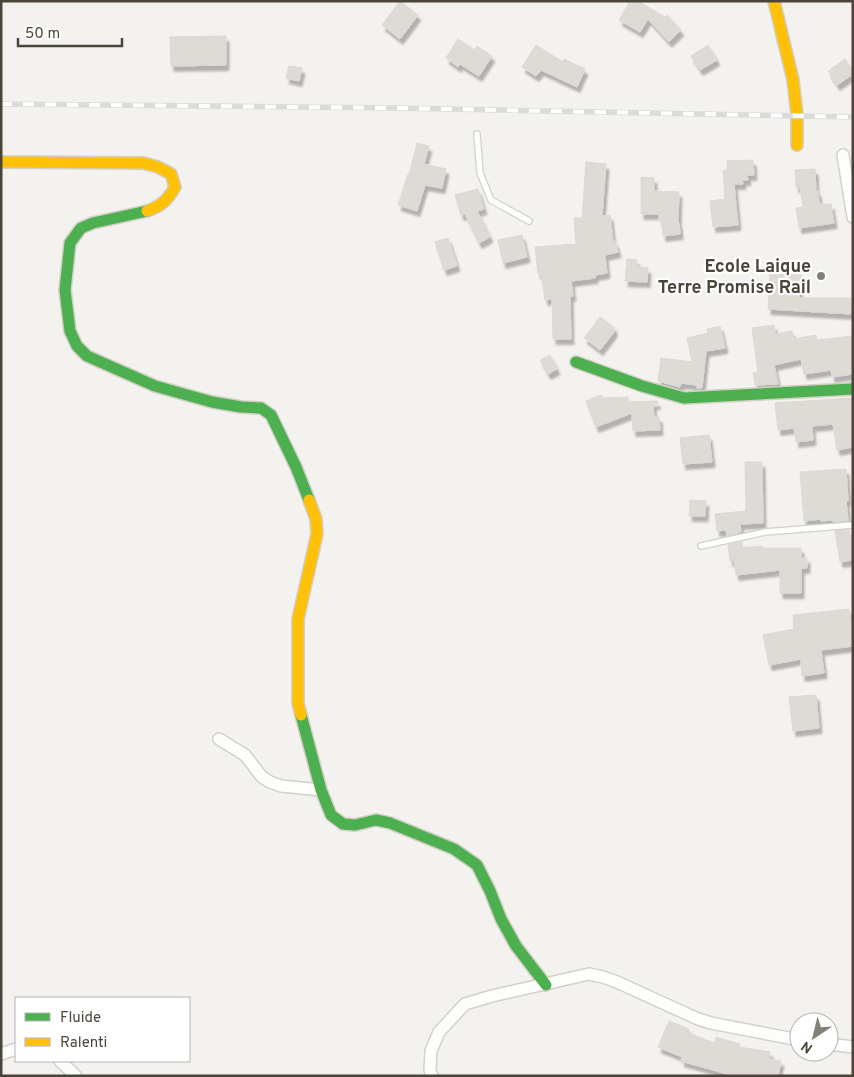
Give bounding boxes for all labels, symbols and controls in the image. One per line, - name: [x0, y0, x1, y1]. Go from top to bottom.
- scale bar: [18, 15, 121, 47]
- text: 50 m: [25, 25, 60, 44]
- place label: Ecole Laique Terre Promise Rail: [658, 256, 811, 300]
- marker: Ecole Laique Terre Promise Rail: [815, 270, 827, 282]
- legend: [15, 997, 190, 1062]
- text: Fluide: [60, 1009, 101, 1028]
- north arrow: [789, 1012, 839, 1062]
- text: Ralenti: [60, 1034, 107, 1053]
- text: N: [798, 1037, 816, 1056]

